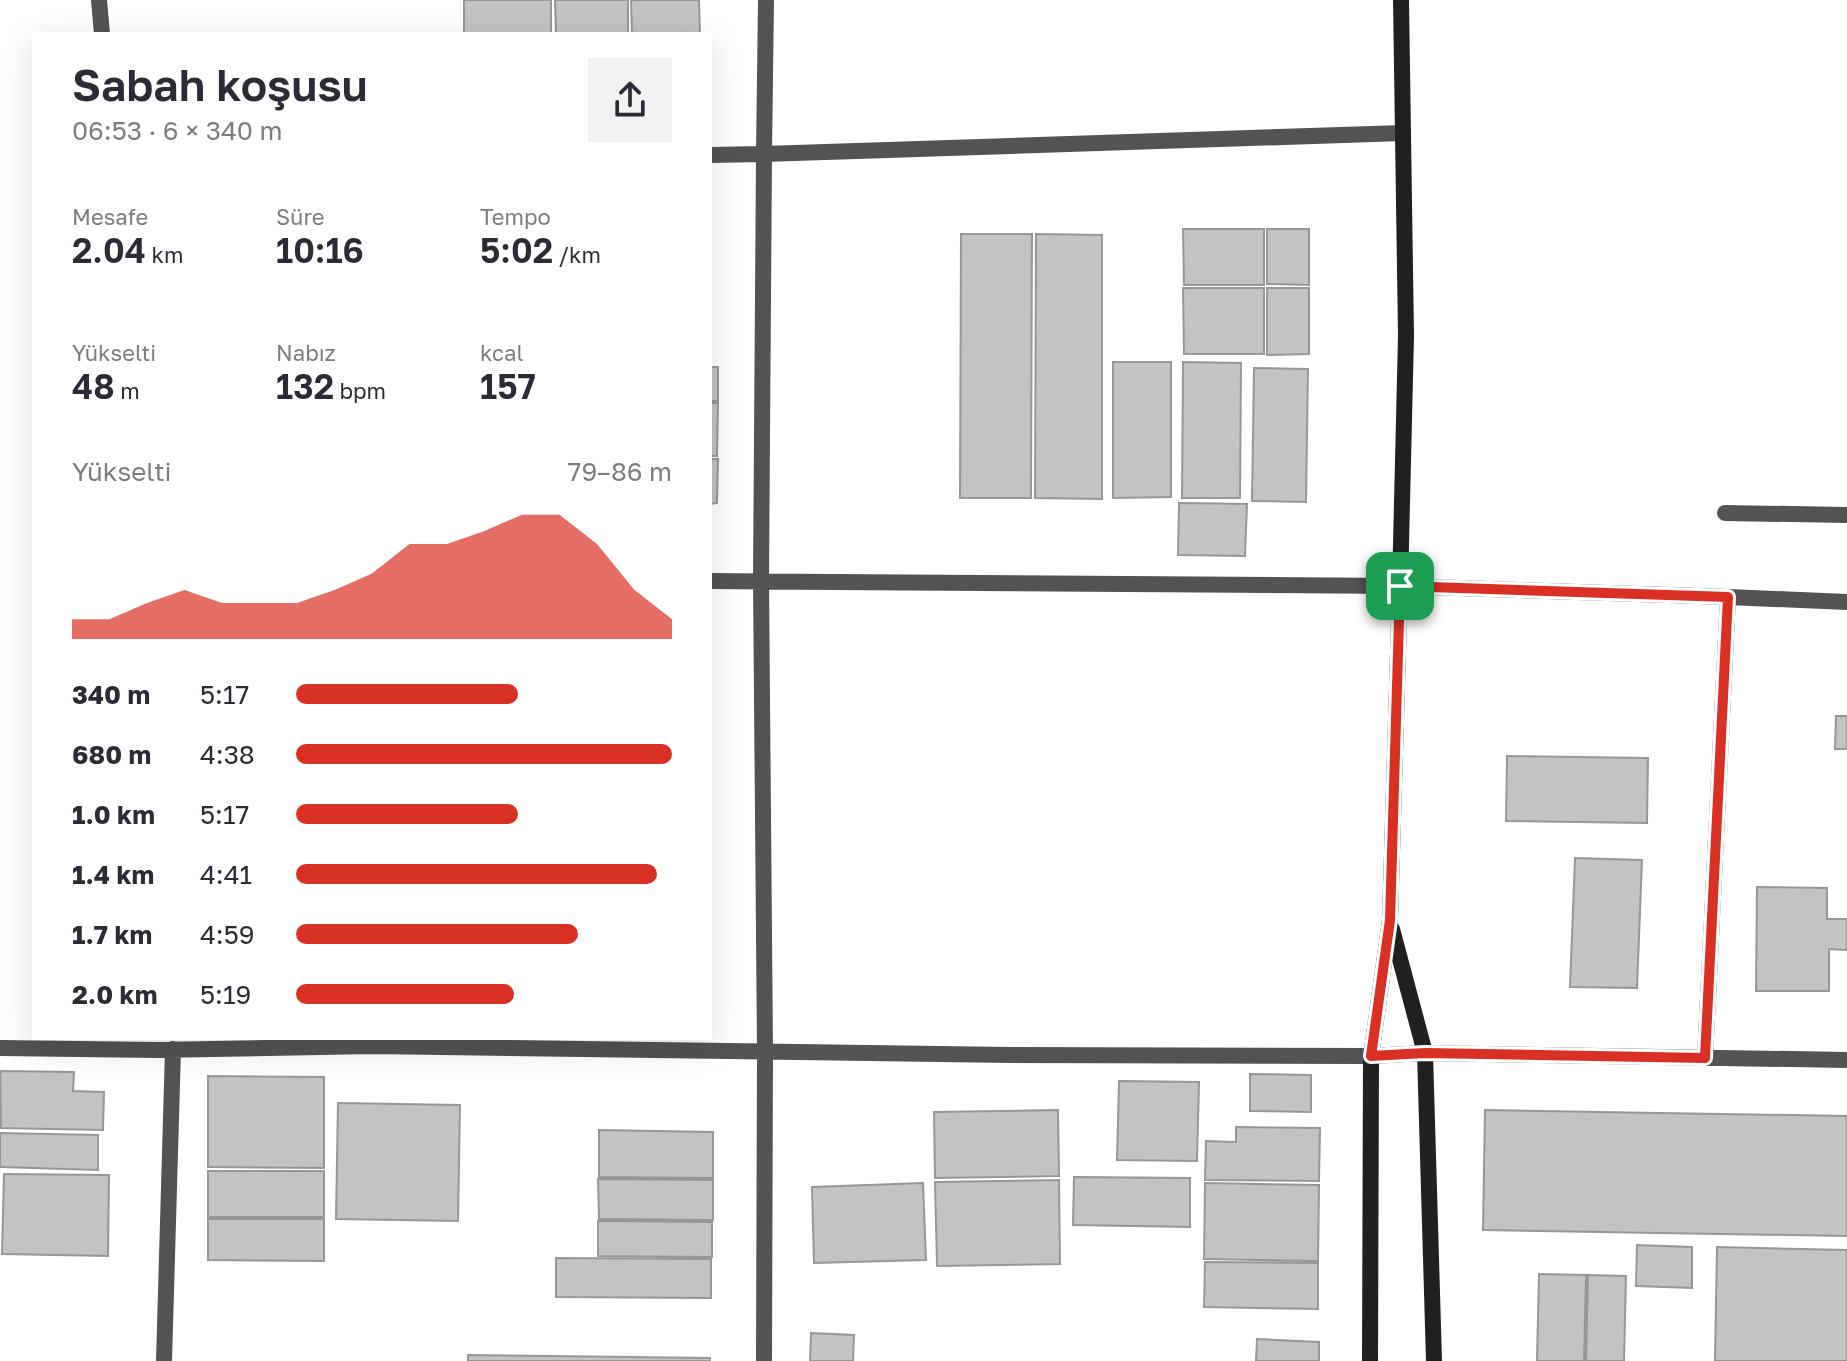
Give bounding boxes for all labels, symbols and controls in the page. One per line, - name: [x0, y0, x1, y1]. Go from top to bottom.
- text: Sabah koşusu: [72, 58, 368, 111]
- button: share: [588, 58, 672, 142]
- text: 06:53 · 6 × 340 m: [72, 115, 282, 146]
- text: Mesafe: [72, 203, 148, 230]
- text: Süre: [276, 203, 325, 230]
- text: Tempo: [480, 203, 551, 230]
- text: 2.04: [72, 230, 146, 270]
- text: 10:16: [276, 230, 364, 270]
- text: 5:02: [480, 230, 553, 270]
- text: km: [146, 241, 183, 268]
- text: /km: [553, 241, 601, 268]
- text: Yükselti: [72, 339, 156, 366]
- text: Nabız: [276, 339, 336, 366]
- text: kcal: [480, 339, 523, 366]
- text: 48: [72, 366, 115, 406]
- text: 132: [276, 366, 334, 406]
- text: 157: [480, 366, 536, 406]
- text: m: [115, 377, 140, 404]
- text: bpm: [334, 377, 386, 404]
- text: Yükselti: [72, 456, 172, 487]
- text: 79–86 m: [568, 456, 672, 487]
- pin: [1366, 552, 1434, 620]
- icon: arrive: [1378, 564, 1422, 608]
- text: 340 m: [72, 679, 150, 710]
- text: 5:17: [200, 679, 249, 710]
- text: 680 m: [72, 739, 151, 770]
- text: 4:38: [200, 739, 255, 770]
- text: 1.0 km: [72, 799, 155, 830]
- text: 5:17: [200, 799, 249, 830]
- text: 1.4 km: [72, 859, 154, 890]
- text: 4:41: [200, 859, 252, 890]
- text: 1.7 km: [72, 919, 152, 950]
- text: 4:59: [200, 919, 254, 950]
- text: 2.0 km: [72, 979, 157, 1010]
- text: 5:19: [200, 979, 251, 1010]

